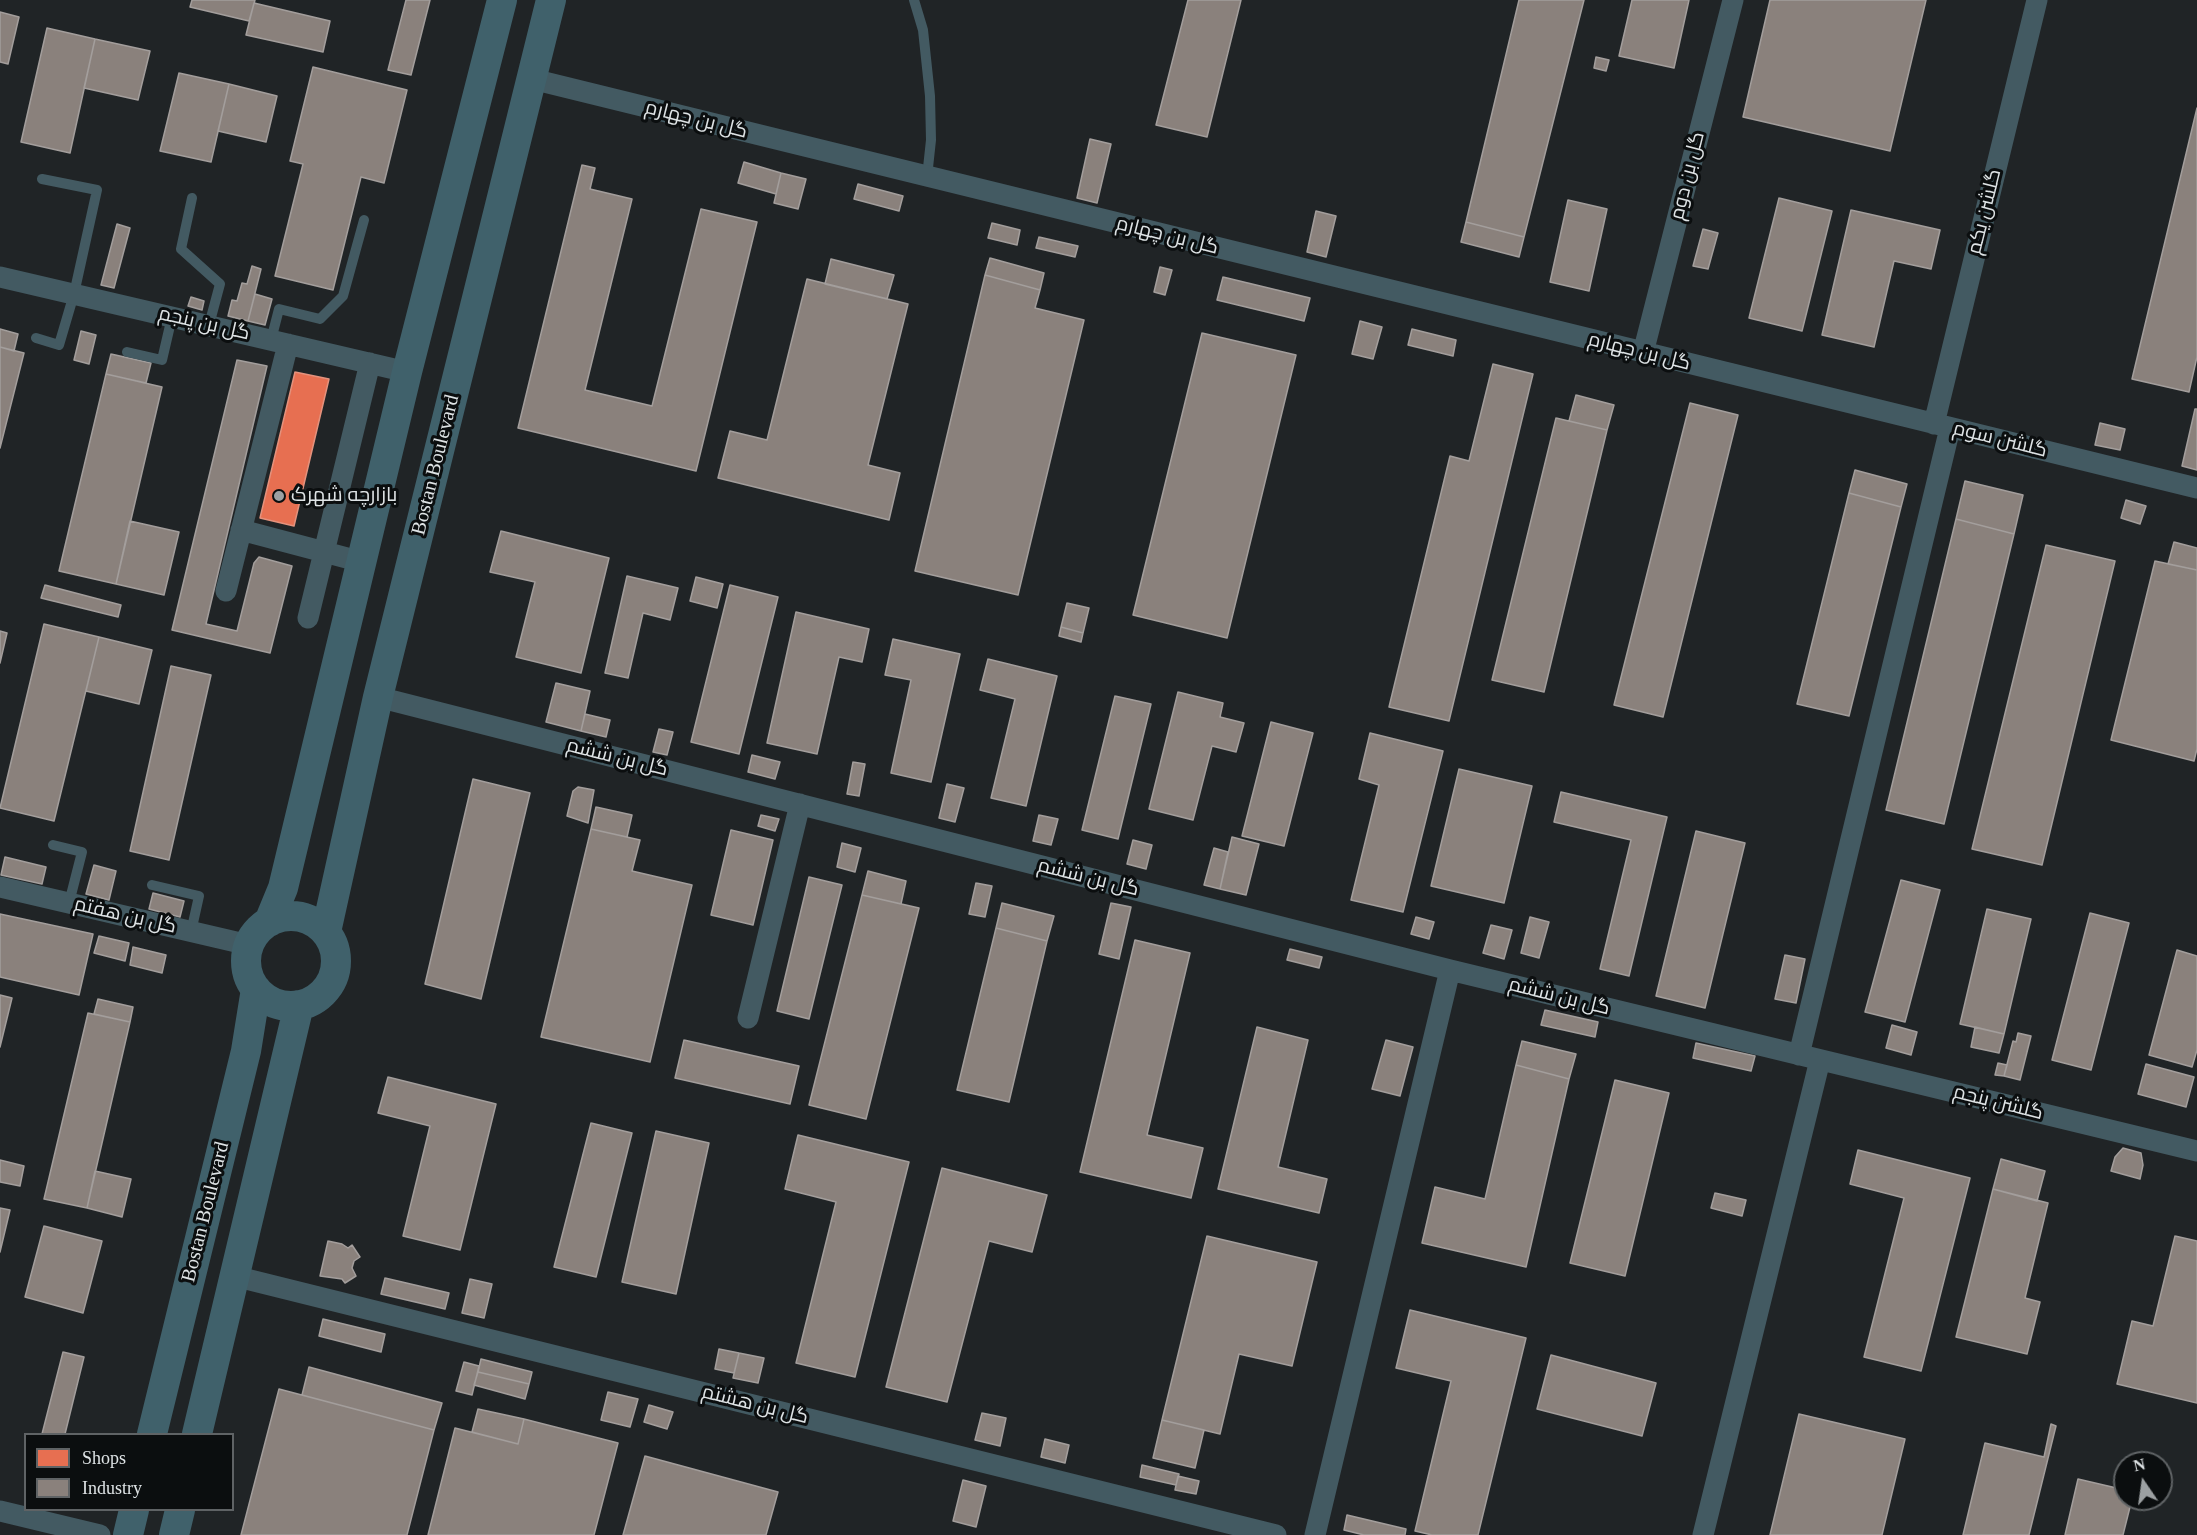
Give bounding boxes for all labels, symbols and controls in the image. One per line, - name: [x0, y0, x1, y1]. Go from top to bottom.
- street label: گل بن چهارم: [642, 96, 750, 144]
- street label: گل بن دوم: [1665, 129, 1711, 223]
- street label: گلشن یکم: [1963, 167, 2007, 257]
- street label: گل بن چهارم: [1113, 212, 1221, 260]
- street label: گل بن پنجم: [156, 302, 252, 346]
- street label: گل بن چهارم: [1585, 328, 1693, 376]
- street label: Bostan Boulevard: [407, 392, 465, 538]
- street label: گلشن سوم: [1950, 417, 2050, 463]
- place label: بازارچه شهرک: [291, 484, 397, 508]
- marker: بازارچه شهرک: [272, 489, 286, 503]
- street label: گل بن ششم: [564, 734, 670, 782]
- street label: گل بن ششم: [1035, 854, 1141, 902]
- street label: گل بن هفتم: [71, 893, 179, 939]
- street label: گل بن ششم: [1506, 973, 1612, 1021]
- street label: گلشن پنجم: [1951, 1080, 2045, 1126]
- street label: Bostan Boulevard: [177, 1139, 235, 1285]
- street label: گل بن هشتم: [699, 1380, 811, 1430]
- legend: [24, 1433, 234, 1511]
- text: Shops: [82, 1448, 126, 1468]
- north arrow: [2113, 1451, 2173, 1511]
- text: N: [2132, 1455, 2147, 1475]
- text: Industry: [82, 1478, 142, 1498]

